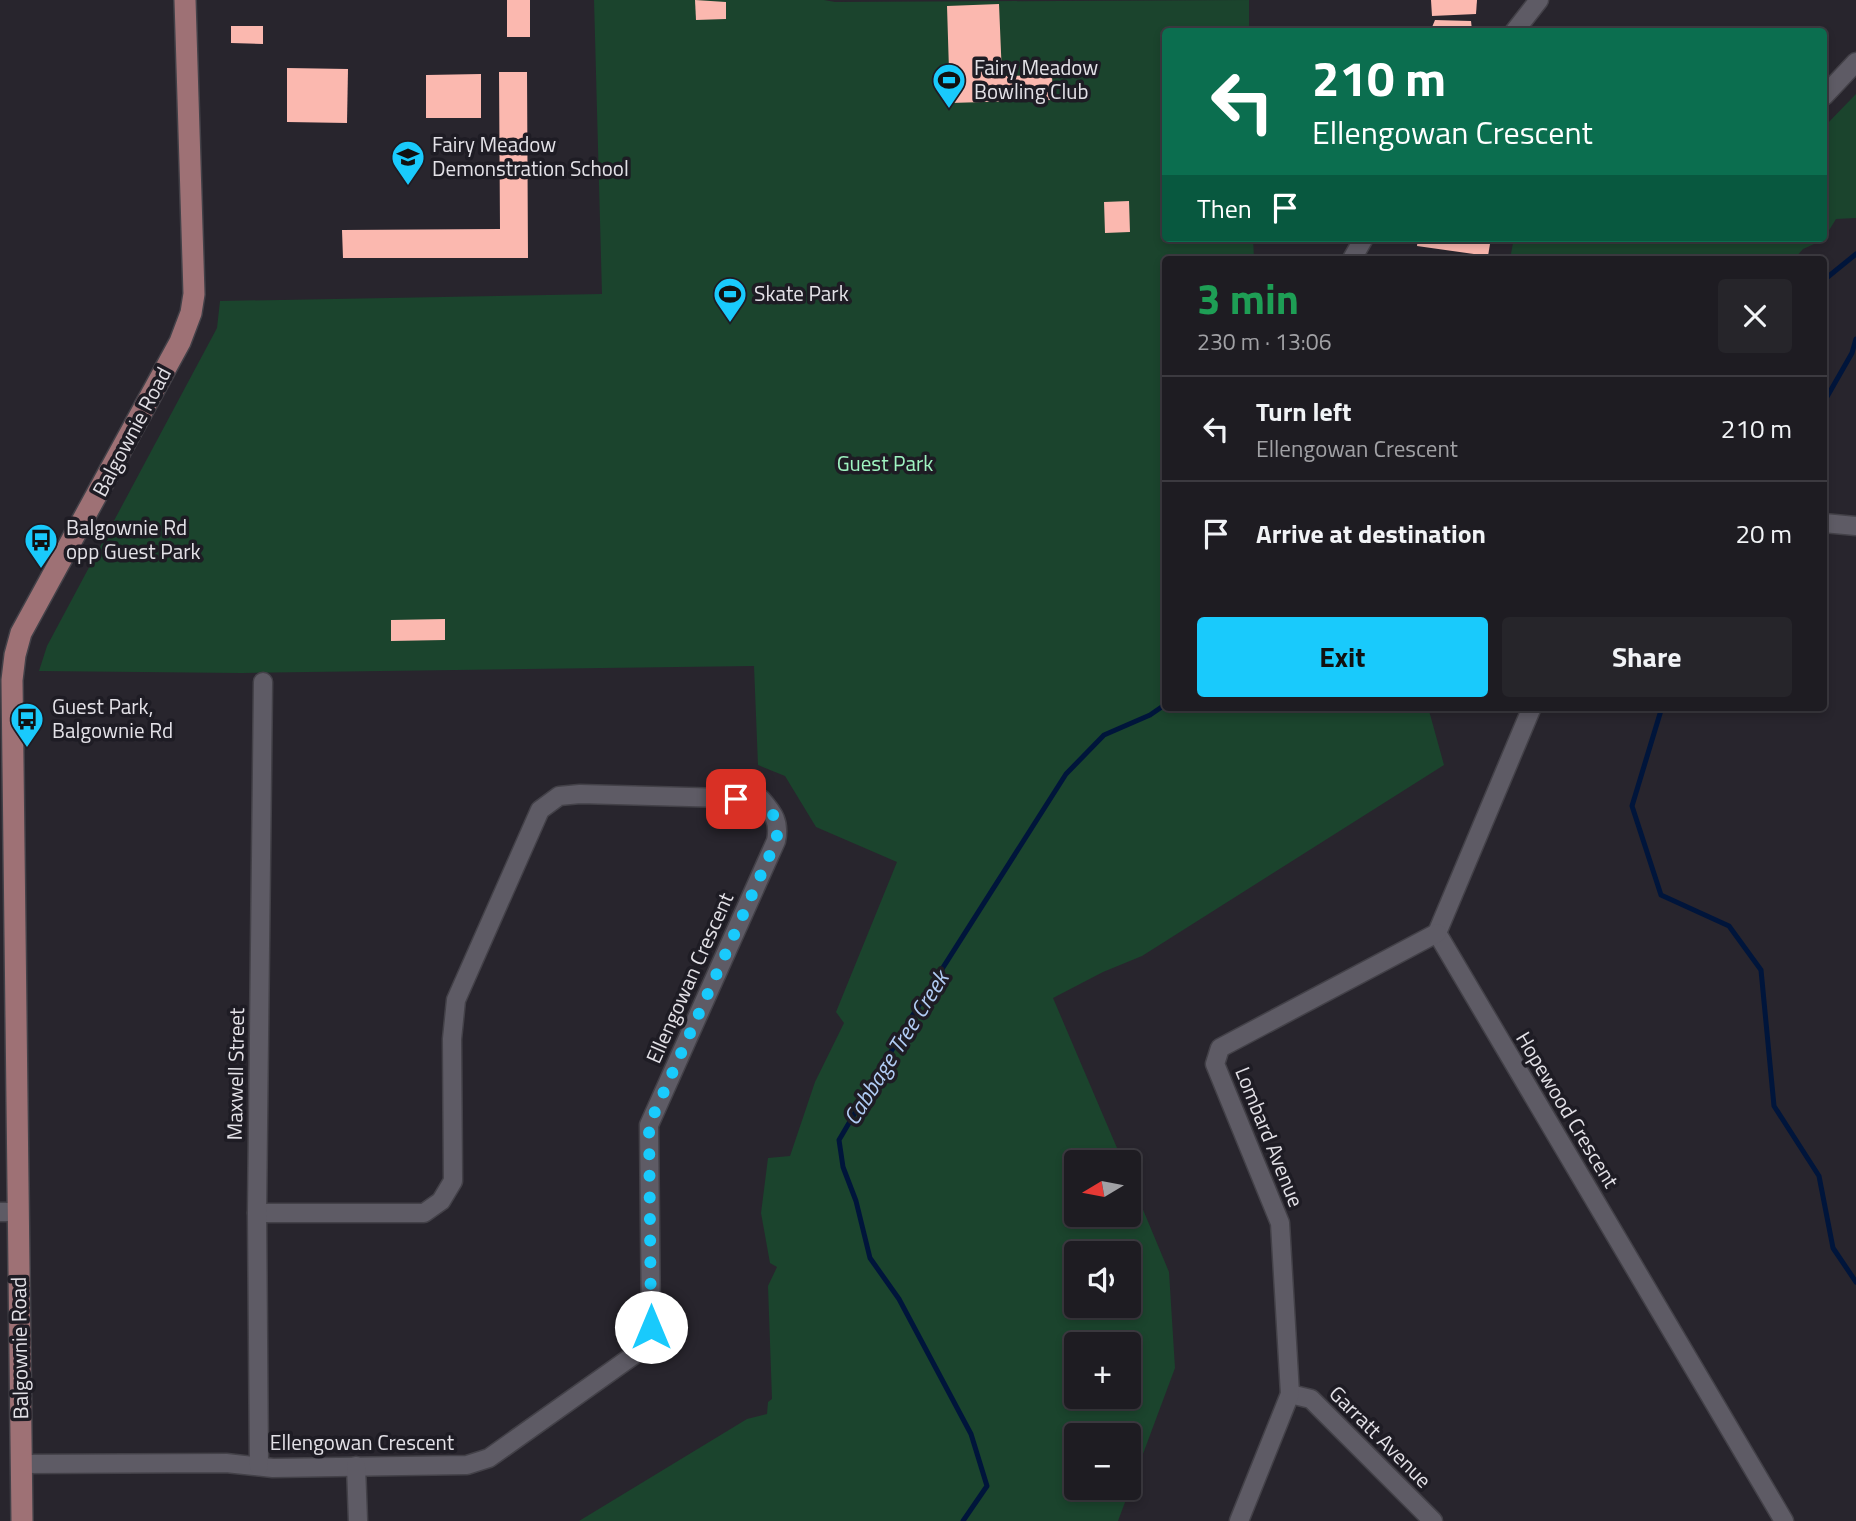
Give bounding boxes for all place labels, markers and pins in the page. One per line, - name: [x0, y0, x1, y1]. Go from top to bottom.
- place label: Fairy Meadow Bowling Club: [974, 51, 1098, 107]
- sports icon: Fairy Meadow Bowling Club: [930, 61, 968, 110]
- place label: Fairy Meadow Demonstration School: [432, 128, 629, 184]
- school or university icon: Fairy Meadow Demonstration School: [389, 138, 427, 187]
- sports icon: Skate Park: [711, 275, 749, 324]
- place label: Skate Park: [754, 277, 849, 309]
- place label: Balgownie Rd opp Guest Park: [66, 511, 200, 567]
- bus stop icon: Balgownie Rd opp Guest Park: [22, 521, 60, 570]
- place label: Guest Park, Balgownie Rd: [52, 690, 173, 746]
- bus stop icon: Guest Park, Balgownie Rd: [8, 700, 46, 749]
- pin: [706, 769, 766, 829]

